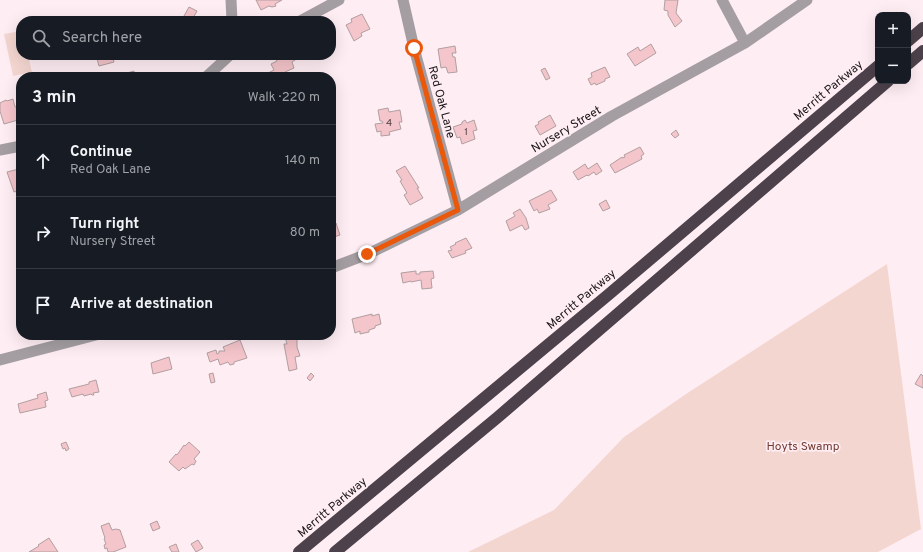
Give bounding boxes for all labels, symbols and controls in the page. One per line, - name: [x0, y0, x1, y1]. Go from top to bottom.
- map controls: [875, 12, 911, 84]
- button: +: [875, 12, 911, 48]
- search box: [16, 16, 336, 60]
- icon: search: [30, 27, 52, 49]
- text: Search here: [62, 29, 142, 48]
- route start: [405, 39, 423, 57]
- button: −: [875, 48, 911, 84]
- street label: Merritt Parkway: [791, 57, 867, 125]
- street label: Red Oak Lane: [424, 64, 458, 140]
- text: 3 min: [32, 87, 76, 109]
- text: Walk · 220 m: [248, 90, 320, 106]
- street label: Nursery Street: [529, 103, 604, 157]
- house number: 4: [386, 117, 392, 130]
- house number: 1: [464, 126, 468, 139]
- text: Continue: [70, 143, 132, 162]
- icon: ahead: [32, 150, 54, 172]
- text: 140 m: [285, 153, 320, 169]
- text: Red Oak Lane: [70, 162, 151, 178]
- text: Turn right: [70, 215, 139, 234]
- icon: right: [32, 222, 54, 244]
- text: 80 m: [290, 225, 320, 241]
- text: Nursery Street: [70, 234, 156, 250]
- route end: [358, 245, 376, 263]
- street label: Merritt Parkway: [544, 266, 620, 334]
- icon: arrive: [32, 294, 54, 316]
- text: Arrive at destination: [70, 295, 213, 314]
- park label: Hoyts Swamp: [766, 439, 840, 455]
- street label: Merritt Parkway: [295, 474, 371, 542]

